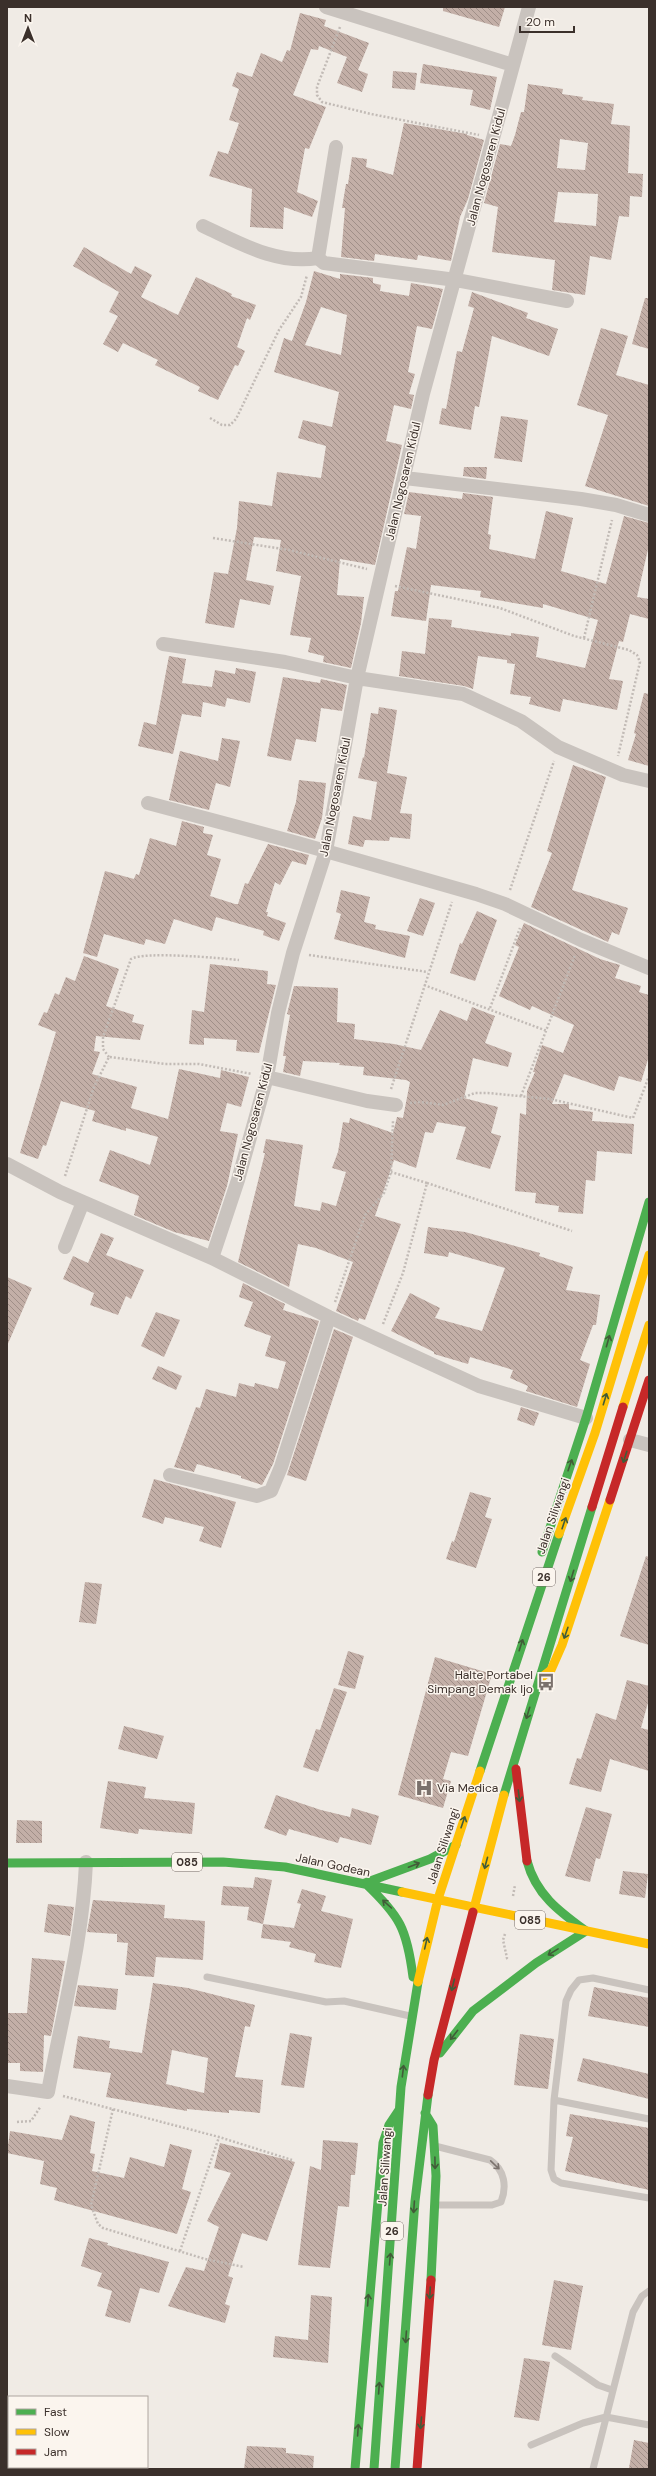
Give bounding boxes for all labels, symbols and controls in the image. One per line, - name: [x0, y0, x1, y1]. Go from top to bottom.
- north arrow: [8, 8, 48, 48]
- scale bar: [520, 8, 574, 34]
- text: N: [24, 11, 32, 25]
- text: 20 m: [526, 14, 555, 30]
- street label: Jalan Nogosaren Kidul: [463, 106, 509, 228]
- street label: Jalan Nogosaren Kidul: [382, 420, 424, 542]
- street label: Jalan Nogosaren Kidul: [316, 736, 354, 858]
- street label: Jalan Nogosaren Kidul: [230, 1061, 276, 1183]
- one-way arrow: [605, 1335, 612, 1348]
- one-way arrow: [602, 1393, 609, 1406]
- one-way arrow: [621, 1450, 628, 1463]
- one-way arrow: [567, 1459, 574, 1472]
- street label: Jalan Siliwangi: [533, 1476, 573, 1556]
- one-way arrow: [560, 1517, 568, 1529]
- road number: 26: [533, 1568, 555, 1586]
- one-way arrow: [568, 1569, 575, 1582]
- one-way arrow: [562, 1627, 569, 1640]
- one-way arrow: [518, 1640, 526, 1652]
- place label: Halte Portabel Simpang Demak Ijo: [427, 1667, 533, 1697]
- bus stop icon: Halte Portabel Simpang Demak Ijo: [536, 1672, 556, 1692]
- one-way arrow: [524, 1706, 531, 1719]
- hospital icon: Via Medica: [414, 1778, 434, 1798]
- place label: Via Medica: [437, 1780, 498, 1796]
- one-way arrow: [515, 1789, 523, 1802]
- street label: Jalan Siliwangi: [423, 1806, 463, 1886]
- one-way arrow: [460, 1816, 468, 1828]
- street label: Jalan Godean: [294, 1849, 372, 1881]
- road number: 085: [172, 1853, 202, 1871]
- one-way arrow: [482, 1856, 489, 1869]
- one-way arrow: [408, 1861, 420, 1869]
- one-way arrow: [382, 1899, 392, 1909]
- road number: 085: [515, 1911, 545, 1929]
- one-way arrow: [423, 1937, 431, 1950]
- one-way arrow: [548, 1948, 559, 1956]
- one-way arrow: [449, 1978, 457, 1991]
- one-way arrow: [450, 2029, 458, 2040]
- one-way arrow: [399, 2065, 407, 2078]
- street label: Jalan Siliwangi: [374, 2127, 396, 2207]
- one-way arrow: [431, 2156, 439, 2169]
- one-way arrow: [490, 2160, 500, 2170]
- one-way arrow: [411, 2200, 418, 2213]
- road number: 26: [381, 2222, 403, 2240]
- one-way arrow: [386, 2252, 393, 2265]
- one-way arrow: [427, 2286, 434, 2299]
- one-way arrow: [364, 2294, 371, 2307]
- one-way arrow: [402, 2330, 409, 2343]
- one-way arrow: [376, 2382, 383, 2395]
- legend: [8, 2396, 148, 2468]
- text: Fast: [44, 2404, 67, 2420]
- one-way arrow: [417, 2416, 424, 2429]
- text: Slow: [44, 2424, 70, 2440]
- one-way arrow: [354, 2424, 361, 2437]
- text: Jam: [44, 2444, 67, 2460]

